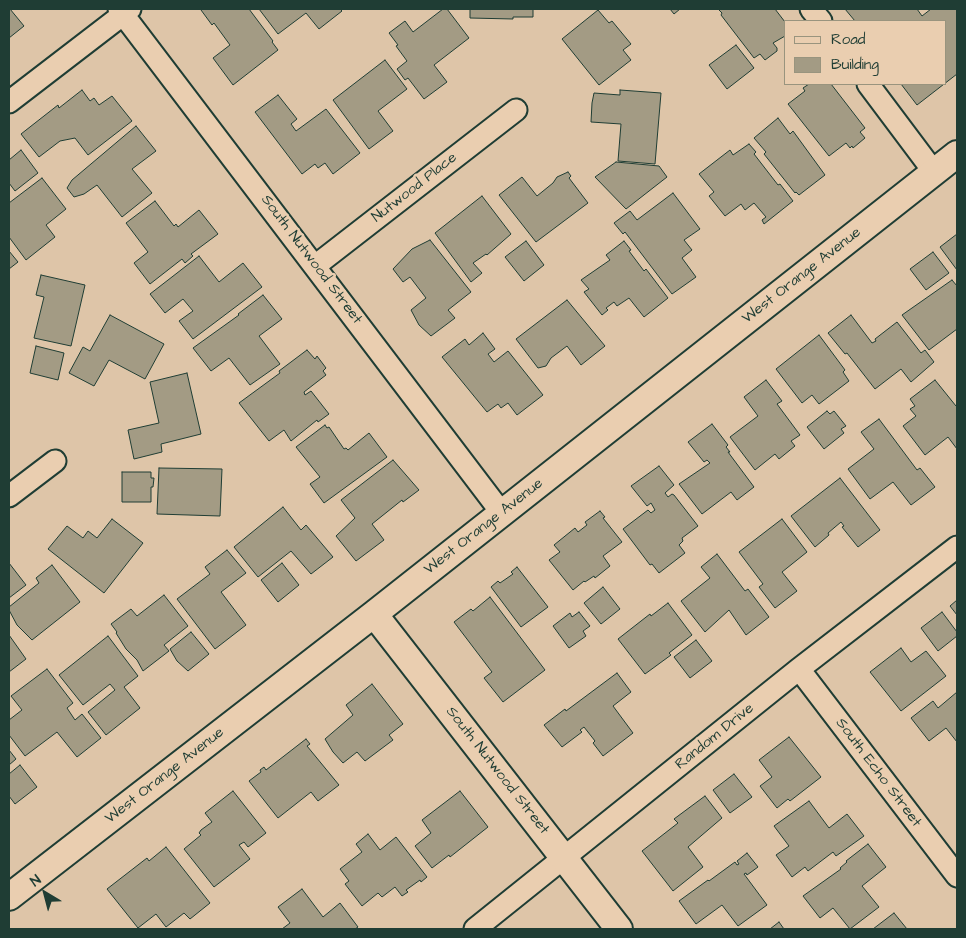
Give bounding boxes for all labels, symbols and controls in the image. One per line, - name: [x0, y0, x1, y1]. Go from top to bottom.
- legend: [784, 20, 946, 85]
- text: Road: [831, 29, 865, 50]
- text: Building: [831, 54, 879, 75]
- street label: Nutwood Place: [369, 149, 461, 227]
- street label: South Nutwood Street: [256, 192, 366, 328]
- street label: West Orange Avenue: [739, 224, 865, 328]
- street label: West Orange Avenue: [421, 475, 547, 579]
- street label: Random Drive: [672, 700, 758, 774]
- street label: South Nutwood Street: [442, 704, 552, 838]
- street label: South Echo Street: [831, 715, 925, 831]
- street label: West Orange Avenue: [102, 724, 228, 828]
- north arrow: [20, 868, 70, 918]
- text: N: [26, 870, 45, 892]

